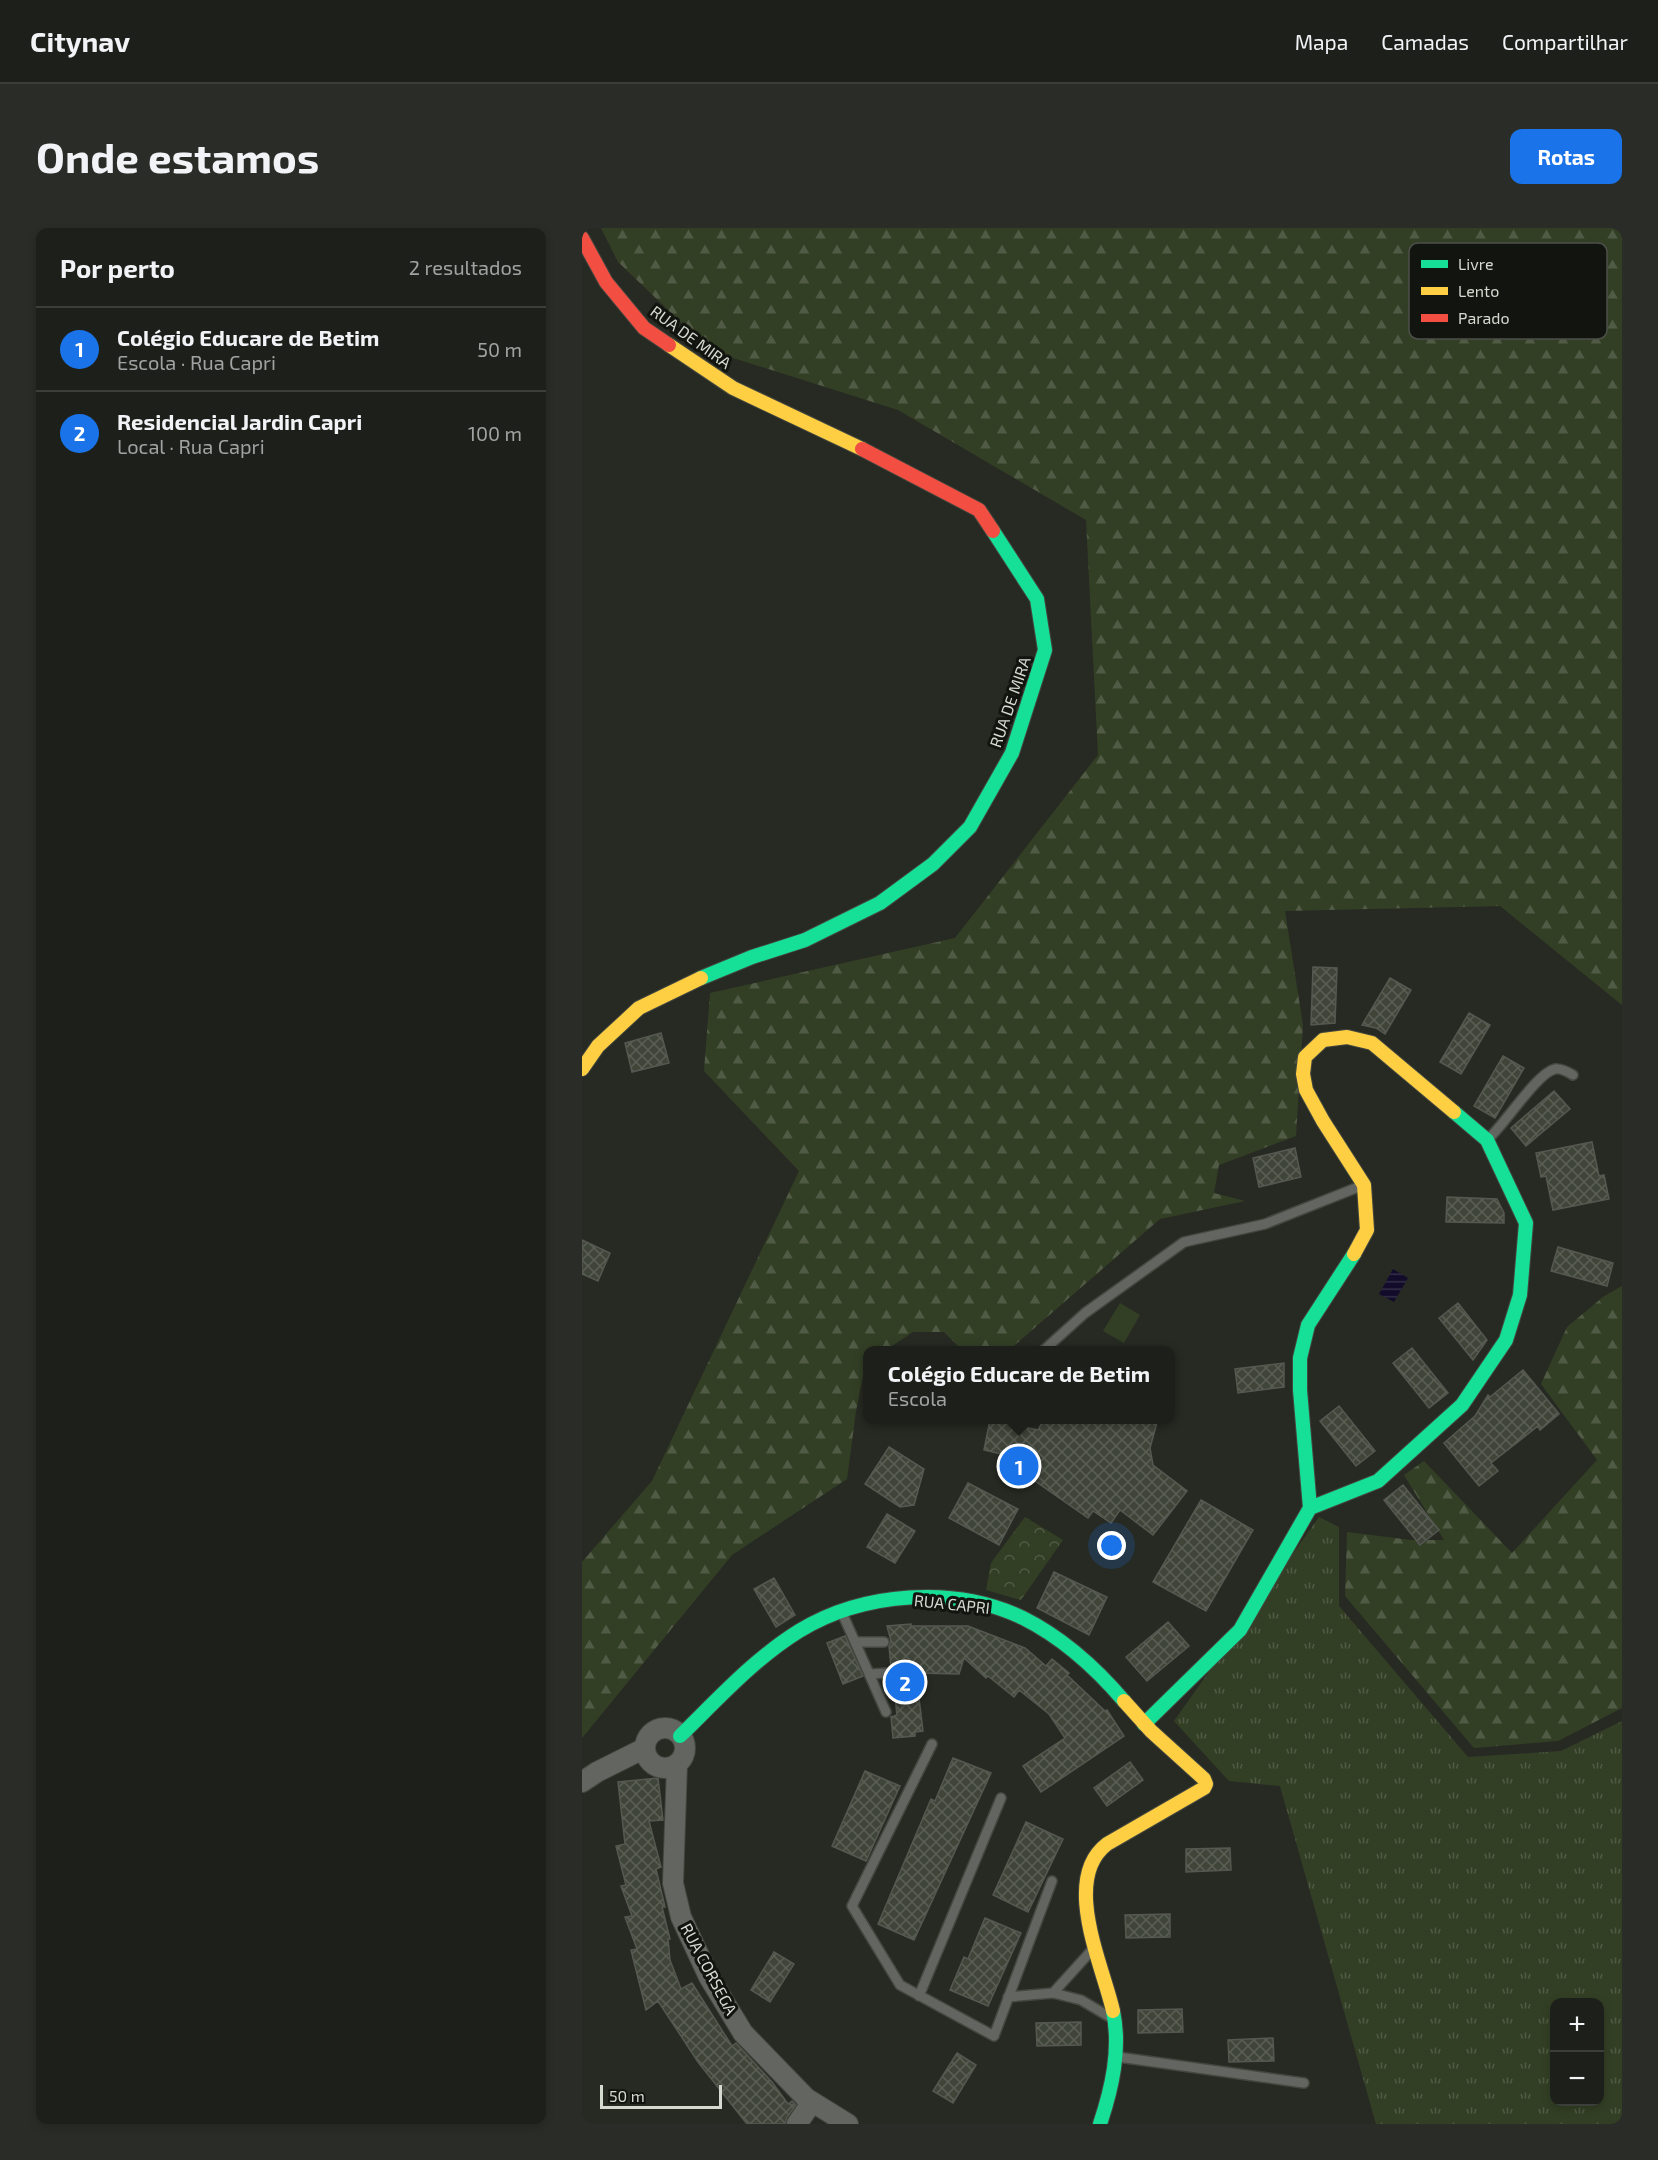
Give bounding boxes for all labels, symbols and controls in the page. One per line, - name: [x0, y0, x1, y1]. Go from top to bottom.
- text: Citynav: [30, 24, 130, 58]
- text: Mapa: [1295, 29, 1348, 54]
- text: Camadas: [1381, 29, 1469, 54]
- text: Compartilhar: [1502, 29, 1628, 54]
- button: Rotas: [1510, 129, 1622, 184]
- text: Onde estamos: [36, 131, 319, 181]
- legend: [1409, 243, 1607, 339]
- text: Por perto: [60, 252, 175, 283]
- text: Livre: [1458, 254, 1493, 273]
- text: 2 resultados: [409, 255, 522, 279]
- text: Lento: [1458, 281, 1499, 300]
- street label: RUA DE MIRA: [647, 301, 735, 372]
- text: Parado: [1458, 308, 1510, 327]
- text: Colégio Educare de Betim: [117, 324, 379, 350]
- text: 1: [75, 337, 84, 361]
- text: 50 m: [477, 337, 522, 361]
- text: Escola · Rua Capri: [117, 350, 276, 374]
- text: Residencial Jardin Capri: [117, 408, 362, 434]
- text: 2: [74, 421, 85, 445]
- text: 100 m: [468, 421, 522, 445]
- text: Local · Rua Capri: [117, 434, 265, 458]
- street label: RUA DE MIRA: [985, 654, 1034, 750]
- popup: [863, 1346, 1175, 1424]
- text: Colégio Educare de Betim: [888, 1360, 1150, 1386]
- text: Escola: [888, 1386, 947, 1410]
- pin: 1: [1000, 1444, 1038, 1488]
- your location: [1097, 1531, 1126, 1560]
- street label: RUA CAPRI: [913, 1590, 991, 1617]
- pin: 2: [886, 1660, 924, 1704]
- street label: RUA CORSEGA: [677, 1920, 742, 2018]
- map controls: [1550, 1998, 1604, 2106]
- button: +: [1550, 1998, 1604, 2052]
- button: −: [1550, 2052, 1604, 2106]
- scale bar: [600, 2082, 722, 2110]
- text: 50 m: [609, 2086, 645, 2105]

